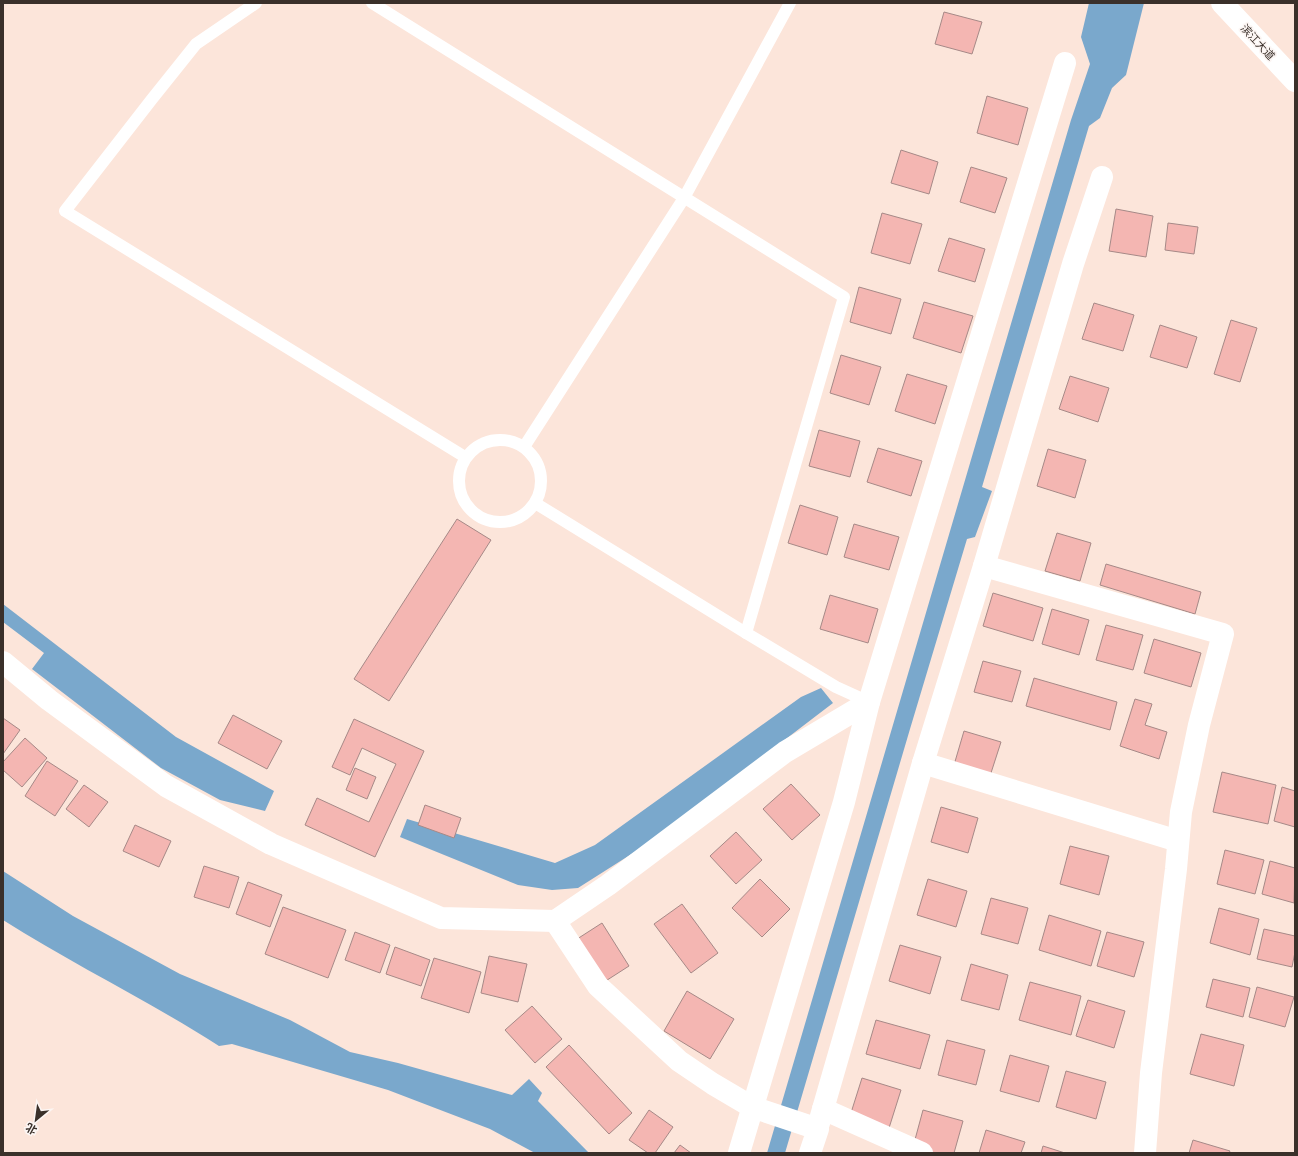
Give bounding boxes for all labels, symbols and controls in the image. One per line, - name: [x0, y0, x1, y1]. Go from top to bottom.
- street label: 滨江大道: [1239, 22, 1277, 62]
- north arrow: [16, 1100, 56, 1140]
- text: 北: [23, 1121, 39, 1137]

